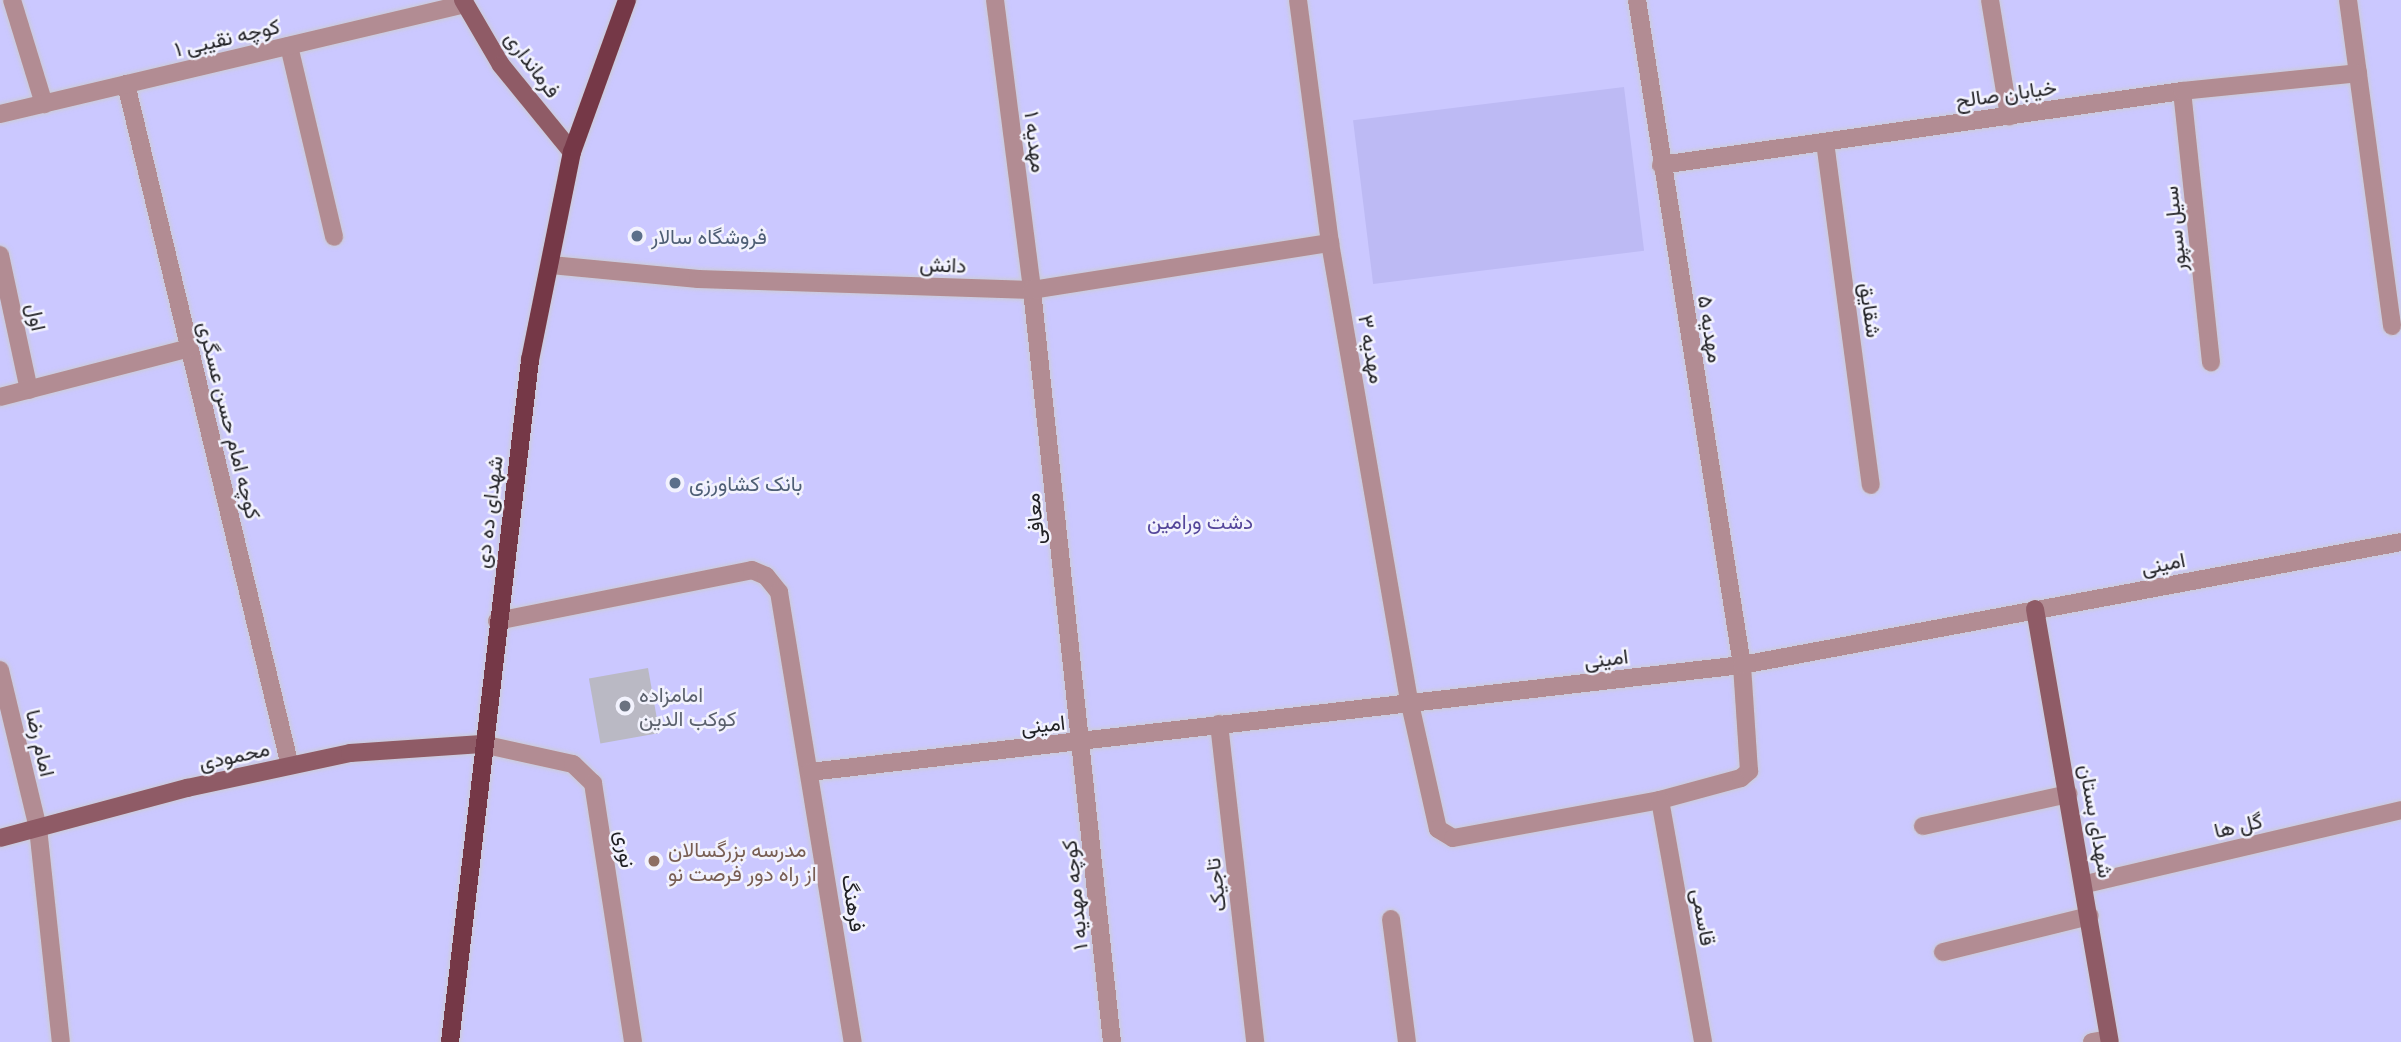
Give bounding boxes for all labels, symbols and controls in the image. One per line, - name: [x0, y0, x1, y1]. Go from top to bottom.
- street label: کوچه نقیبی ۱: [172, 13, 282, 61]
- street label: فرمانداری: [500, 26, 566, 102]
- street label: خیابان صالح: [1954, 73, 2058, 113]
- street label: مهدیه ۱: [1020, 110, 1052, 174]
- street label: سیل سپور: [2157, 185, 2191, 273]
- place label: فروشگاه سالار: [651, 223, 767, 249]
- marker: فروشگاه سالار: [629, 228, 645, 244]
- street label: دانش: [919, 251, 967, 277]
- street label: شقایق: [1855, 281, 1887, 339]
- street label: مهدیه ۵: [1693, 294, 1729, 364]
- street label: اول: [22, 301, 52, 333]
- street label: مهدیه ۳: [1354, 313, 1390, 385]
- street label: کوچه امام حسن عسگری: [193, 319, 267, 521]
- street label: شهدای ده دی: [469, 454, 507, 570]
- place label: بانک کشاورزی: [689, 470, 802, 496]
- marker: بانک کشاورزی: [667, 475, 683, 491]
- street label: معافی: [1019, 492, 1049, 546]
- park label: دشت ورامین: [1147, 508, 1253, 534]
- street label: امینی: [2139, 546, 2187, 580]
- street label: امینی: [1582, 643, 1630, 673]
- place label: امامزاده کوکب الدین: [639, 681, 736, 731]
- marker: امامزاده کوکب الدین: [617, 698, 633, 714]
- street label: امام رضا: [21, 707, 61, 779]
- street label: امینی: [1020, 709, 1066, 739]
- street label: محمودی: [196, 735, 272, 775]
- street label: شهدای بستان: [2075, 762, 2119, 880]
- street label: گل ها: [2211, 807, 2265, 843]
- street label: نوری: [611, 829, 641, 869]
- place label: مدرسه بزرگسالان از راه دور فرصت نو: [668, 836, 817, 886]
- street label: کوچه مهدیه ۱: [1056, 839, 1092, 951]
- marker: مدرسه بزرگسالان از راه دور فرصت نو: [646, 853, 662, 869]
- street label: تاجیک: [1199, 857, 1231, 913]
- street label: فرهنگ: [837, 873, 871, 933]
- street label: قاسمی: [1687, 886, 1721, 948]

